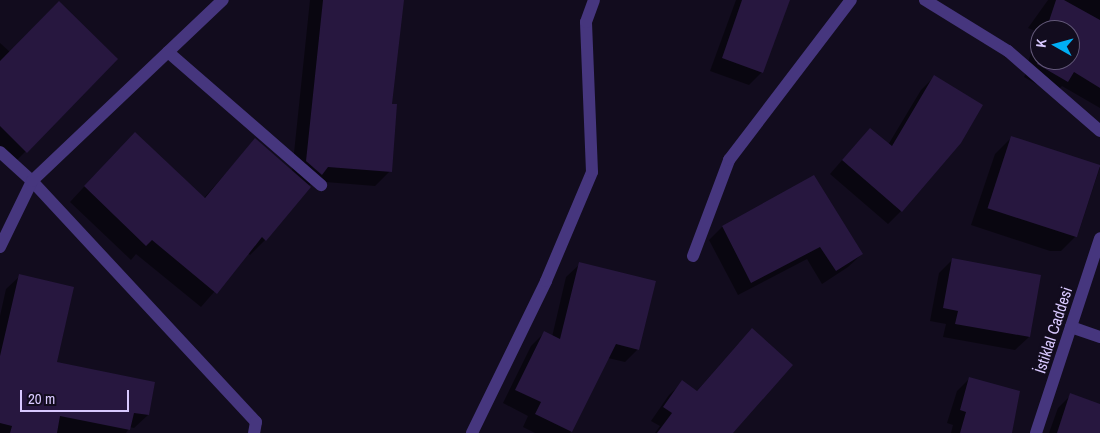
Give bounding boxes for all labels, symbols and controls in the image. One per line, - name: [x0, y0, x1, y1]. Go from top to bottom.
- north arrow: [1030, 20, 1080, 70]
- text: K: [1032, 38, 1051, 49]
- street label: İstiklal Caddesi: [1030, 284, 1076, 376]
- scale bar: [22, 380, 131, 412]
- text: 20 m: [28, 388, 55, 409]

